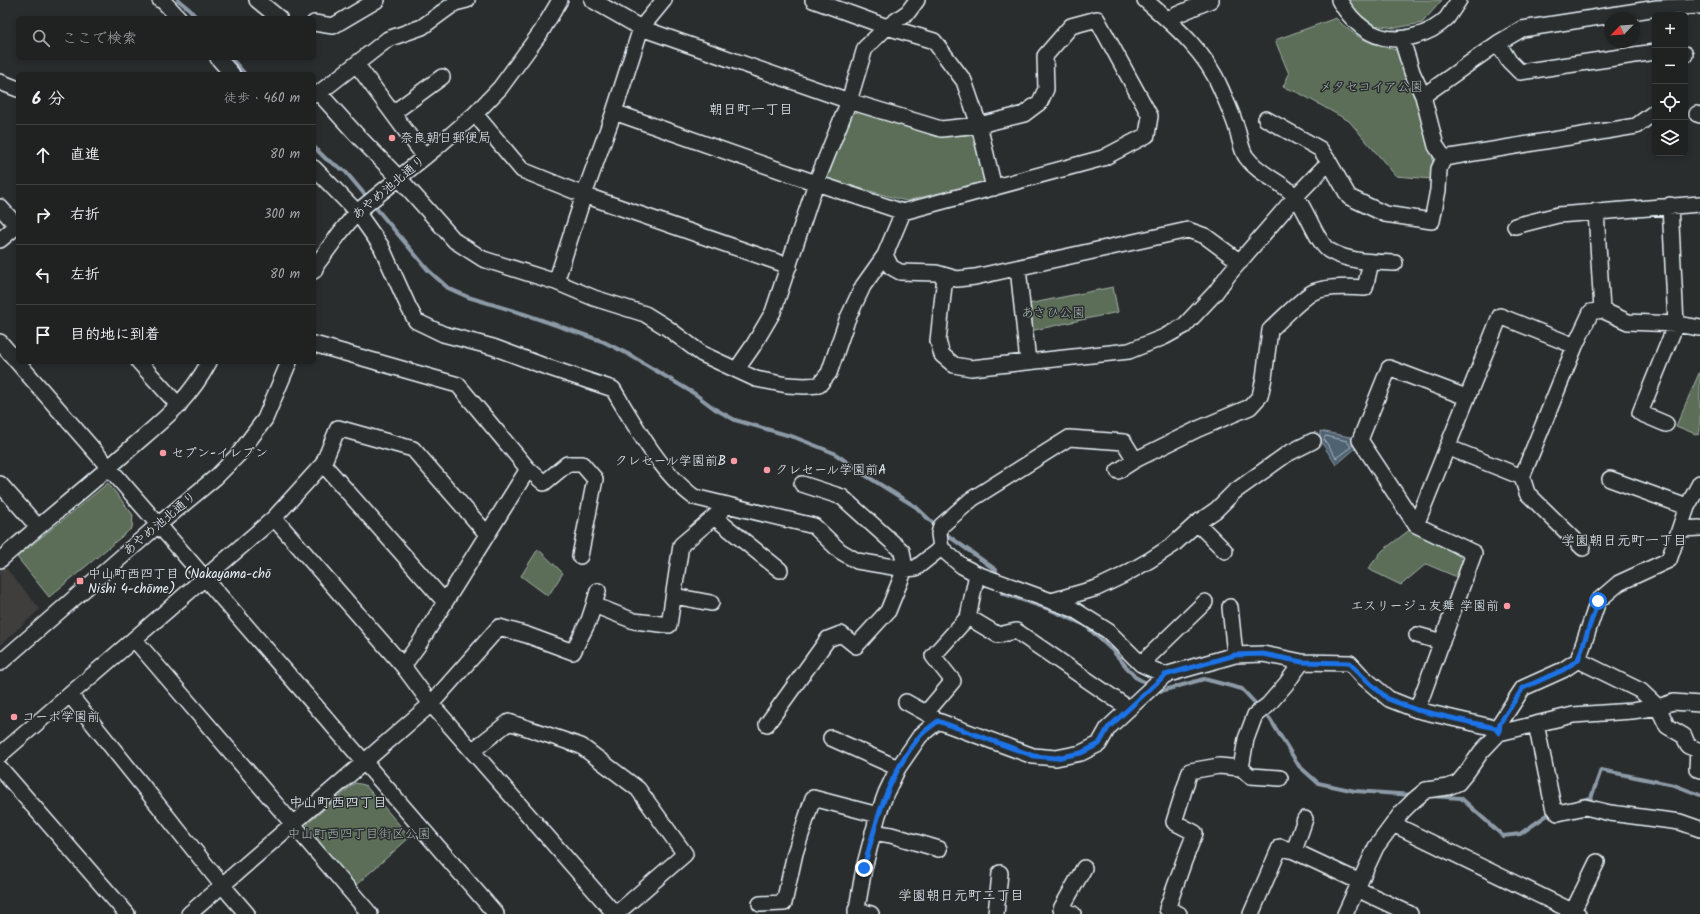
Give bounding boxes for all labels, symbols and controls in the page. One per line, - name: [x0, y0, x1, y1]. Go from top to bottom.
- north arrow: [1604, 12, 1640, 48]
- map controls: [1652, 12, 1688, 156]
- button: +: [1652, 12, 1688, 48]
- search box: [16, 16, 316, 60]
- icon: search: [30, 27, 52, 49]
- text: ここで検索: [62, 27, 137, 51]
- button: −: [1652, 48, 1688, 84]
- park label: メタセコイア公園: [1319, 77, 1423, 98]
- button: locate: [1652, 84, 1688, 120]
- text: 6 分: [32, 86, 65, 113]
- text: 徒歩 · 460 m: [224, 88, 300, 109]
- district label: 朝日町一丁目: [709, 99, 793, 121]
- button: layers: [1652, 120, 1688, 156]
- place label: 奈良朝日郵便局: [400, 128, 491, 149]
- marker: 奈良朝日郵便局: [387, 133, 397, 143]
- text: 直進: [70, 143, 100, 167]
- icon: ahead: [32, 144, 54, 166]
- text: 80 m: [270, 144, 300, 165]
- street label: あやめ池北通り: [347, 151, 431, 225]
- text: 右折: [70, 203, 100, 227]
- icon: right: [32, 204, 54, 226]
- text: 300 m: [264, 204, 300, 225]
- text: 左折: [70, 263, 100, 287]
- icon: left: [32, 264, 54, 286]
- text: 80 m: [270, 264, 300, 285]
- park label: あさひ公園: [1021, 303, 1085, 324]
- text: 目的地に到着: [70, 323, 160, 347]
- icon: arrive: [32, 324, 54, 346]
- place label: セブン-イレブン: [171, 443, 268, 464]
- marker: セブン-イレブン: [158, 448, 168, 458]
- place label: クレセール学園前B: [614, 451, 726, 472]
- marker: クレセール学園前B: [729, 456, 739, 466]
- place label: クレセール学園前A: [775, 460, 886, 481]
- marker: クレセール学園前A: [762, 465, 772, 475]
- street label: あやめ池北通り: [118, 487, 202, 561]
- district label: 学園朝日元町一丁目: [1561, 530, 1687, 552]
- place label: 中山町西四丁目 (Nakayama-chō Nishi 4-chōme): [88, 564, 272, 600]
- marker: 中山町西四丁目 (Nakayama-chō Nishi 4-chōme): [75, 576, 85, 586]
- route start: [1589, 592, 1607, 610]
- place label: エスリージュ友舞 学園前: [1351, 596, 1499, 617]
- marker: エスリージュ友舞 学園前: [1502, 601, 1512, 611]
- place label: コーポ学園前: [22, 707, 100, 728]
- marker: コーポ学園前: [9, 712, 19, 722]
- district label: 中山町西四丁目: [289, 792, 387, 814]
- park label: 中山町西四丁目街区公園: [287, 824, 431, 845]
- route end: [855, 859, 873, 877]
- district label: 学園朝日元町二丁目: [898, 885, 1024, 907]

